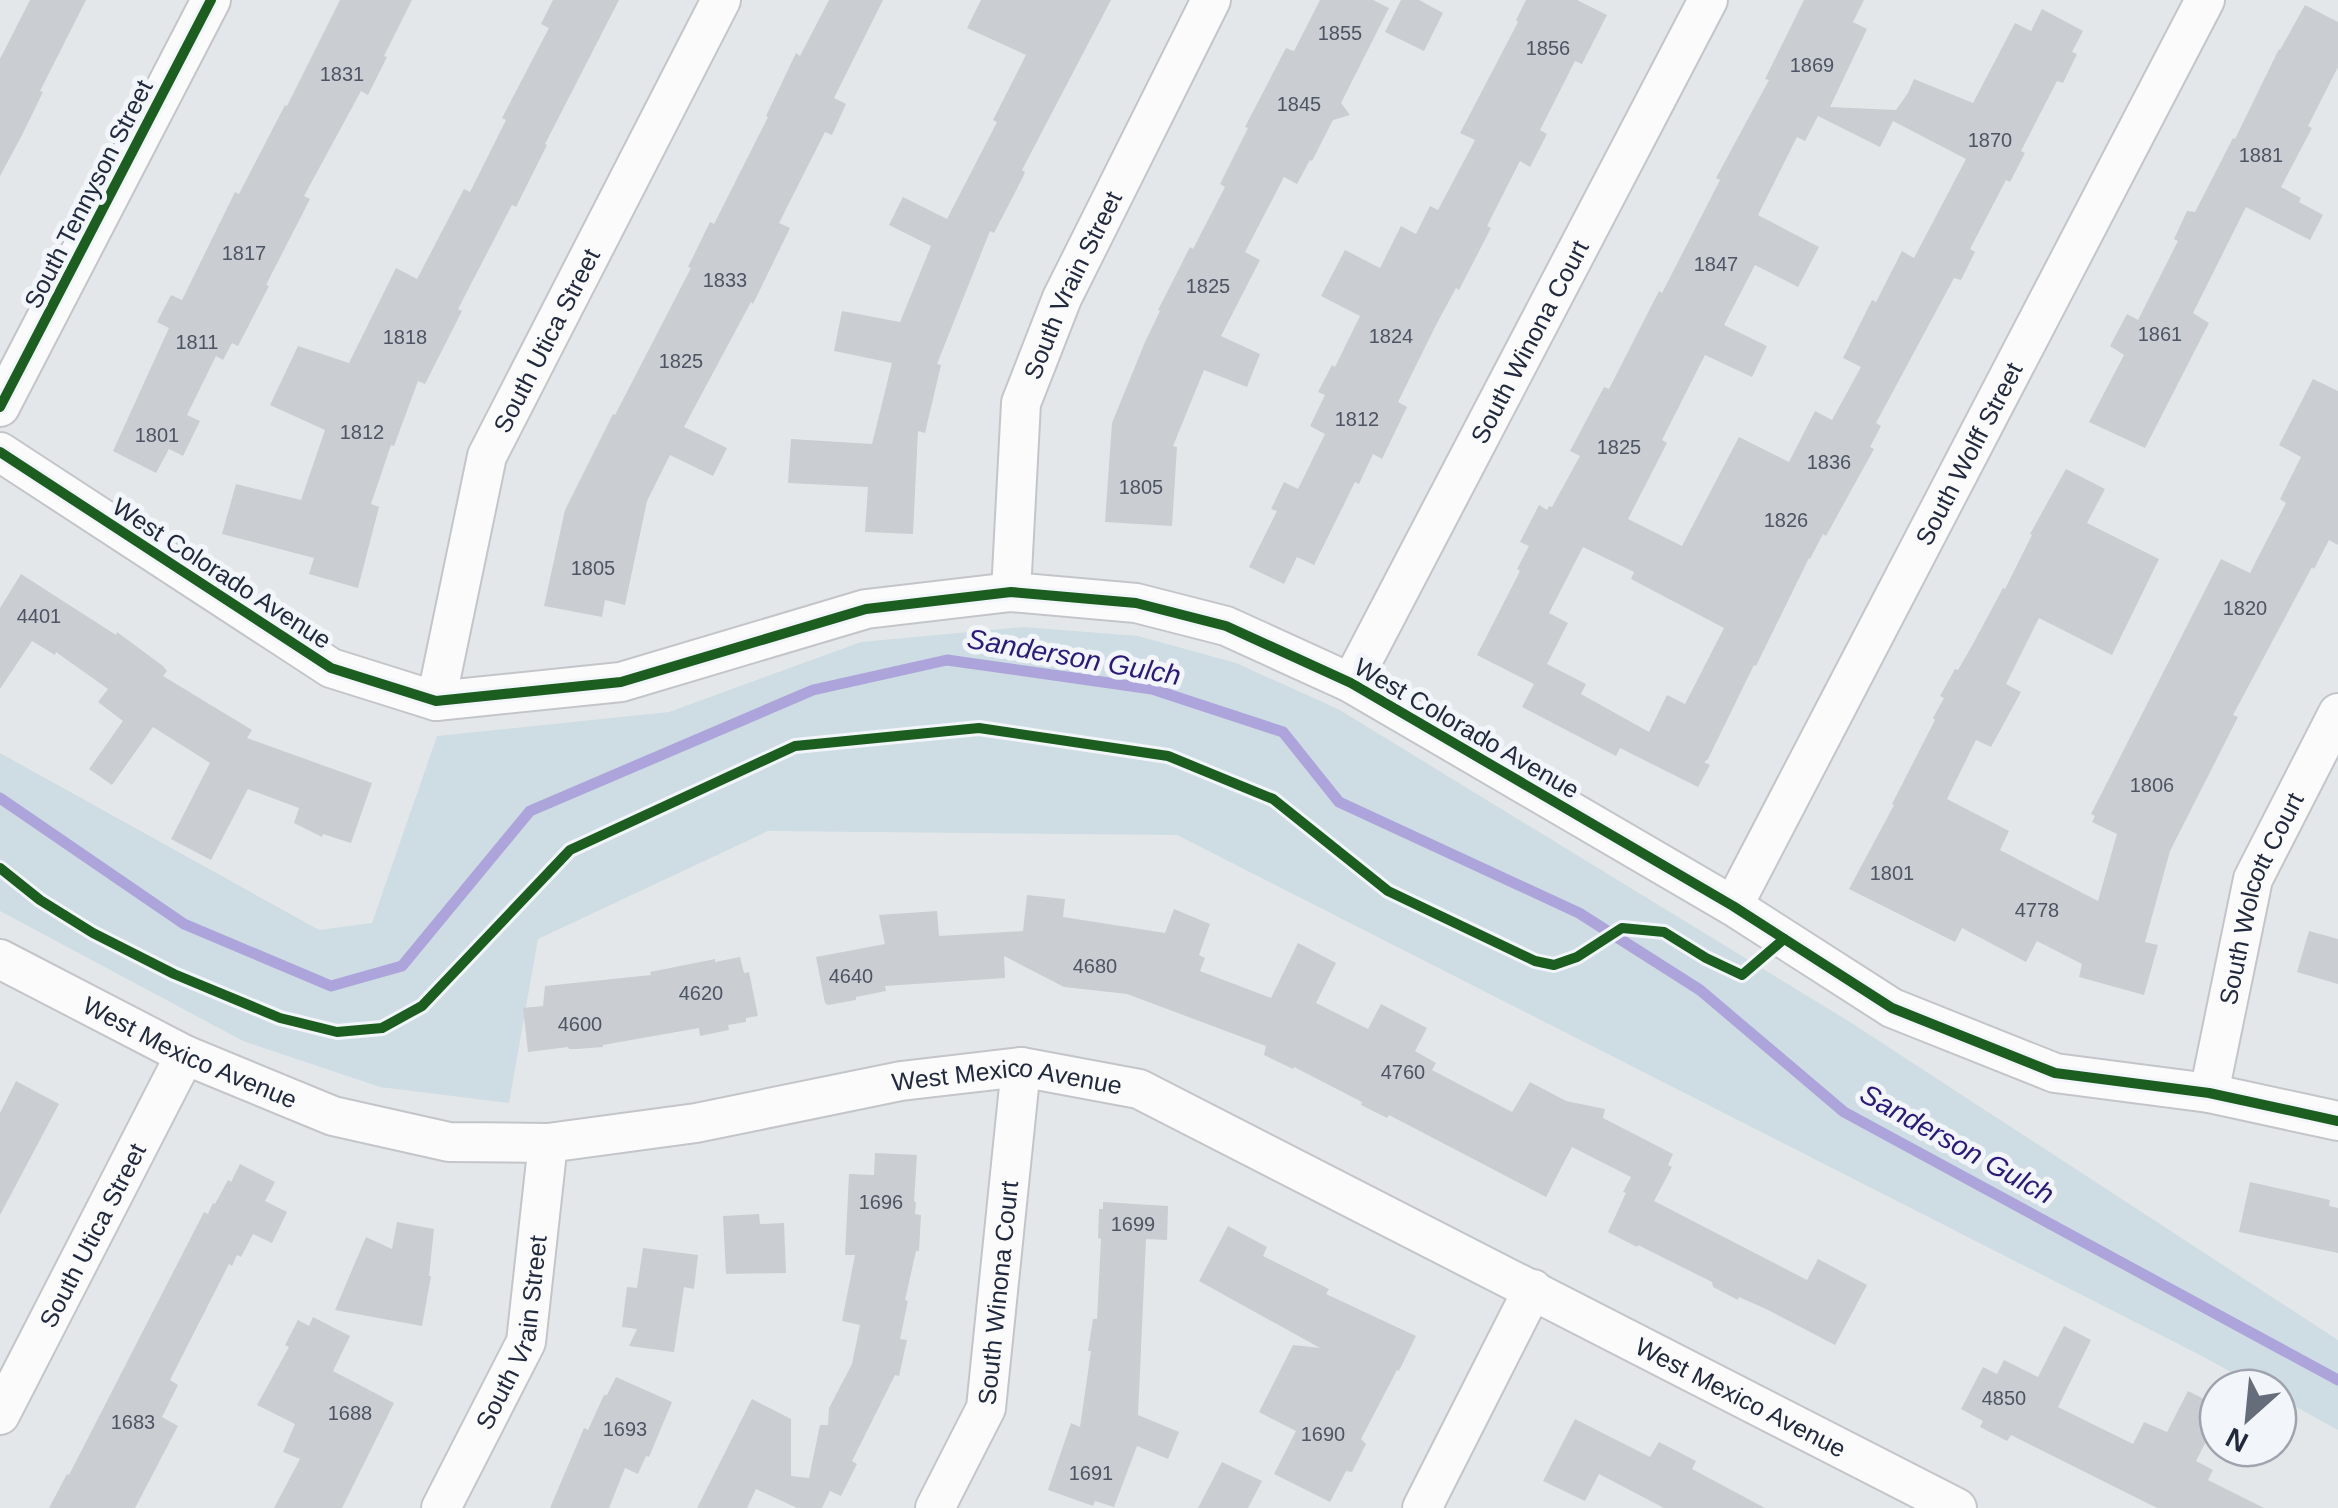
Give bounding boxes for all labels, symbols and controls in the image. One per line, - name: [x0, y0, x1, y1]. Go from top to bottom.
- house number: 1855: [1318, 22, 1362, 44]
- house number: 1856: [1526, 37, 1570, 59]
- house number: 1869: [1790, 54, 1834, 76]
- house number: 1831: [320, 63, 364, 85]
- street label: South Tennyson Street: [18, 75, 158, 313]
- house number: 1845: [1277, 93, 1321, 115]
- house number: 1870: [1968, 129, 2012, 151]
- house number: 1881: [2239, 144, 2283, 166]
- street label: South Vrain Street: [1018, 186, 1127, 383]
- street label: South Winona Court: [1465, 235, 1594, 448]
- house number: 1817: [222, 242, 266, 264]
- street label: South Utica Street: [487, 244, 605, 437]
- house number: 1847: [1694, 253, 1738, 275]
- house number: 1833: [703, 269, 747, 291]
- house number: 1825: [1186, 275, 1230, 297]
- house number: 1861: [2138, 323, 2182, 345]
- house number: 1824: [1369, 325, 1413, 347]
- house number: 1818: [383, 326, 427, 348]
- house number: 1811: [175, 331, 219, 353]
- house number: 1825: [659, 350, 703, 372]
- street label: South Wolff Street: [1910, 358, 2028, 550]
- house number: 1812: [1335, 408, 1379, 430]
- house number: 1812: [340, 421, 384, 443]
- house number: 1801: [135, 424, 179, 446]
- house number: 1825: [1597, 436, 1641, 458]
- house number: 1836: [1807, 451, 1851, 473]
- house number: 1805: [1119, 476, 1163, 498]
- street label: West Colorado Avenue: [108, 492, 336, 654]
- house number: 1826: [1764, 509, 1808, 531]
- house number: 1805: [571, 557, 615, 579]
- house number: 1820: [2223, 597, 2267, 619]
- house number: 4401: [17, 605, 61, 627]
- water label: Sanderson Gulch: [965, 623, 1183, 691]
- street label: West Colorado Avenue: [1350, 652, 1584, 804]
- house number: 1806: [2130, 774, 2174, 796]
- street label: South Wolcott Court: [2213, 788, 2309, 1007]
- house number: 1801: [1870, 862, 1914, 884]
- house number: 4778: [2015, 899, 2059, 921]
- house number: 4680: [1073, 955, 1117, 977]
- house number: 4640: [829, 965, 873, 987]
- house number: 4620: [679, 982, 723, 1004]
- street label: West Mexico Avenue: [78, 991, 301, 1114]
- house number: 4600: [558, 1013, 602, 1035]
- street label: West Mexico Avenue: [890, 1053, 1124, 1100]
- house number: 4760: [1381, 1061, 1425, 1083]
- water label: Sanderson Gulch: [1855, 1078, 2059, 1210]
- street label: South Utica Street: [33, 1139, 151, 1332]
- street label: South Winona Court: [972, 1179, 1023, 1406]
- house number: 1696: [859, 1191, 903, 1213]
- house number: 1699: [1111, 1213, 1155, 1235]
- street label: South Vrain Street: [470, 1234, 552, 1434]
- street label: West Mexico Avenue: [1631, 1332, 1851, 1463]
- north arrow: [2198, 1368, 2298, 1468]
- house number: 4850: [1982, 1387, 2026, 1409]
- house number: 1688: [328, 1402, 372, 1424]
- house number: 1683: [111, 1411, 155, 1433]
- house number: 1693: [603, 1418, 647, 1440]
- text: N: [2221, 1421, 2253, 1458]
- house number: 1690: [1301, 1423, 1345, 1445]
- house number: 1691: [1069, 1462, 1113, 1484]

